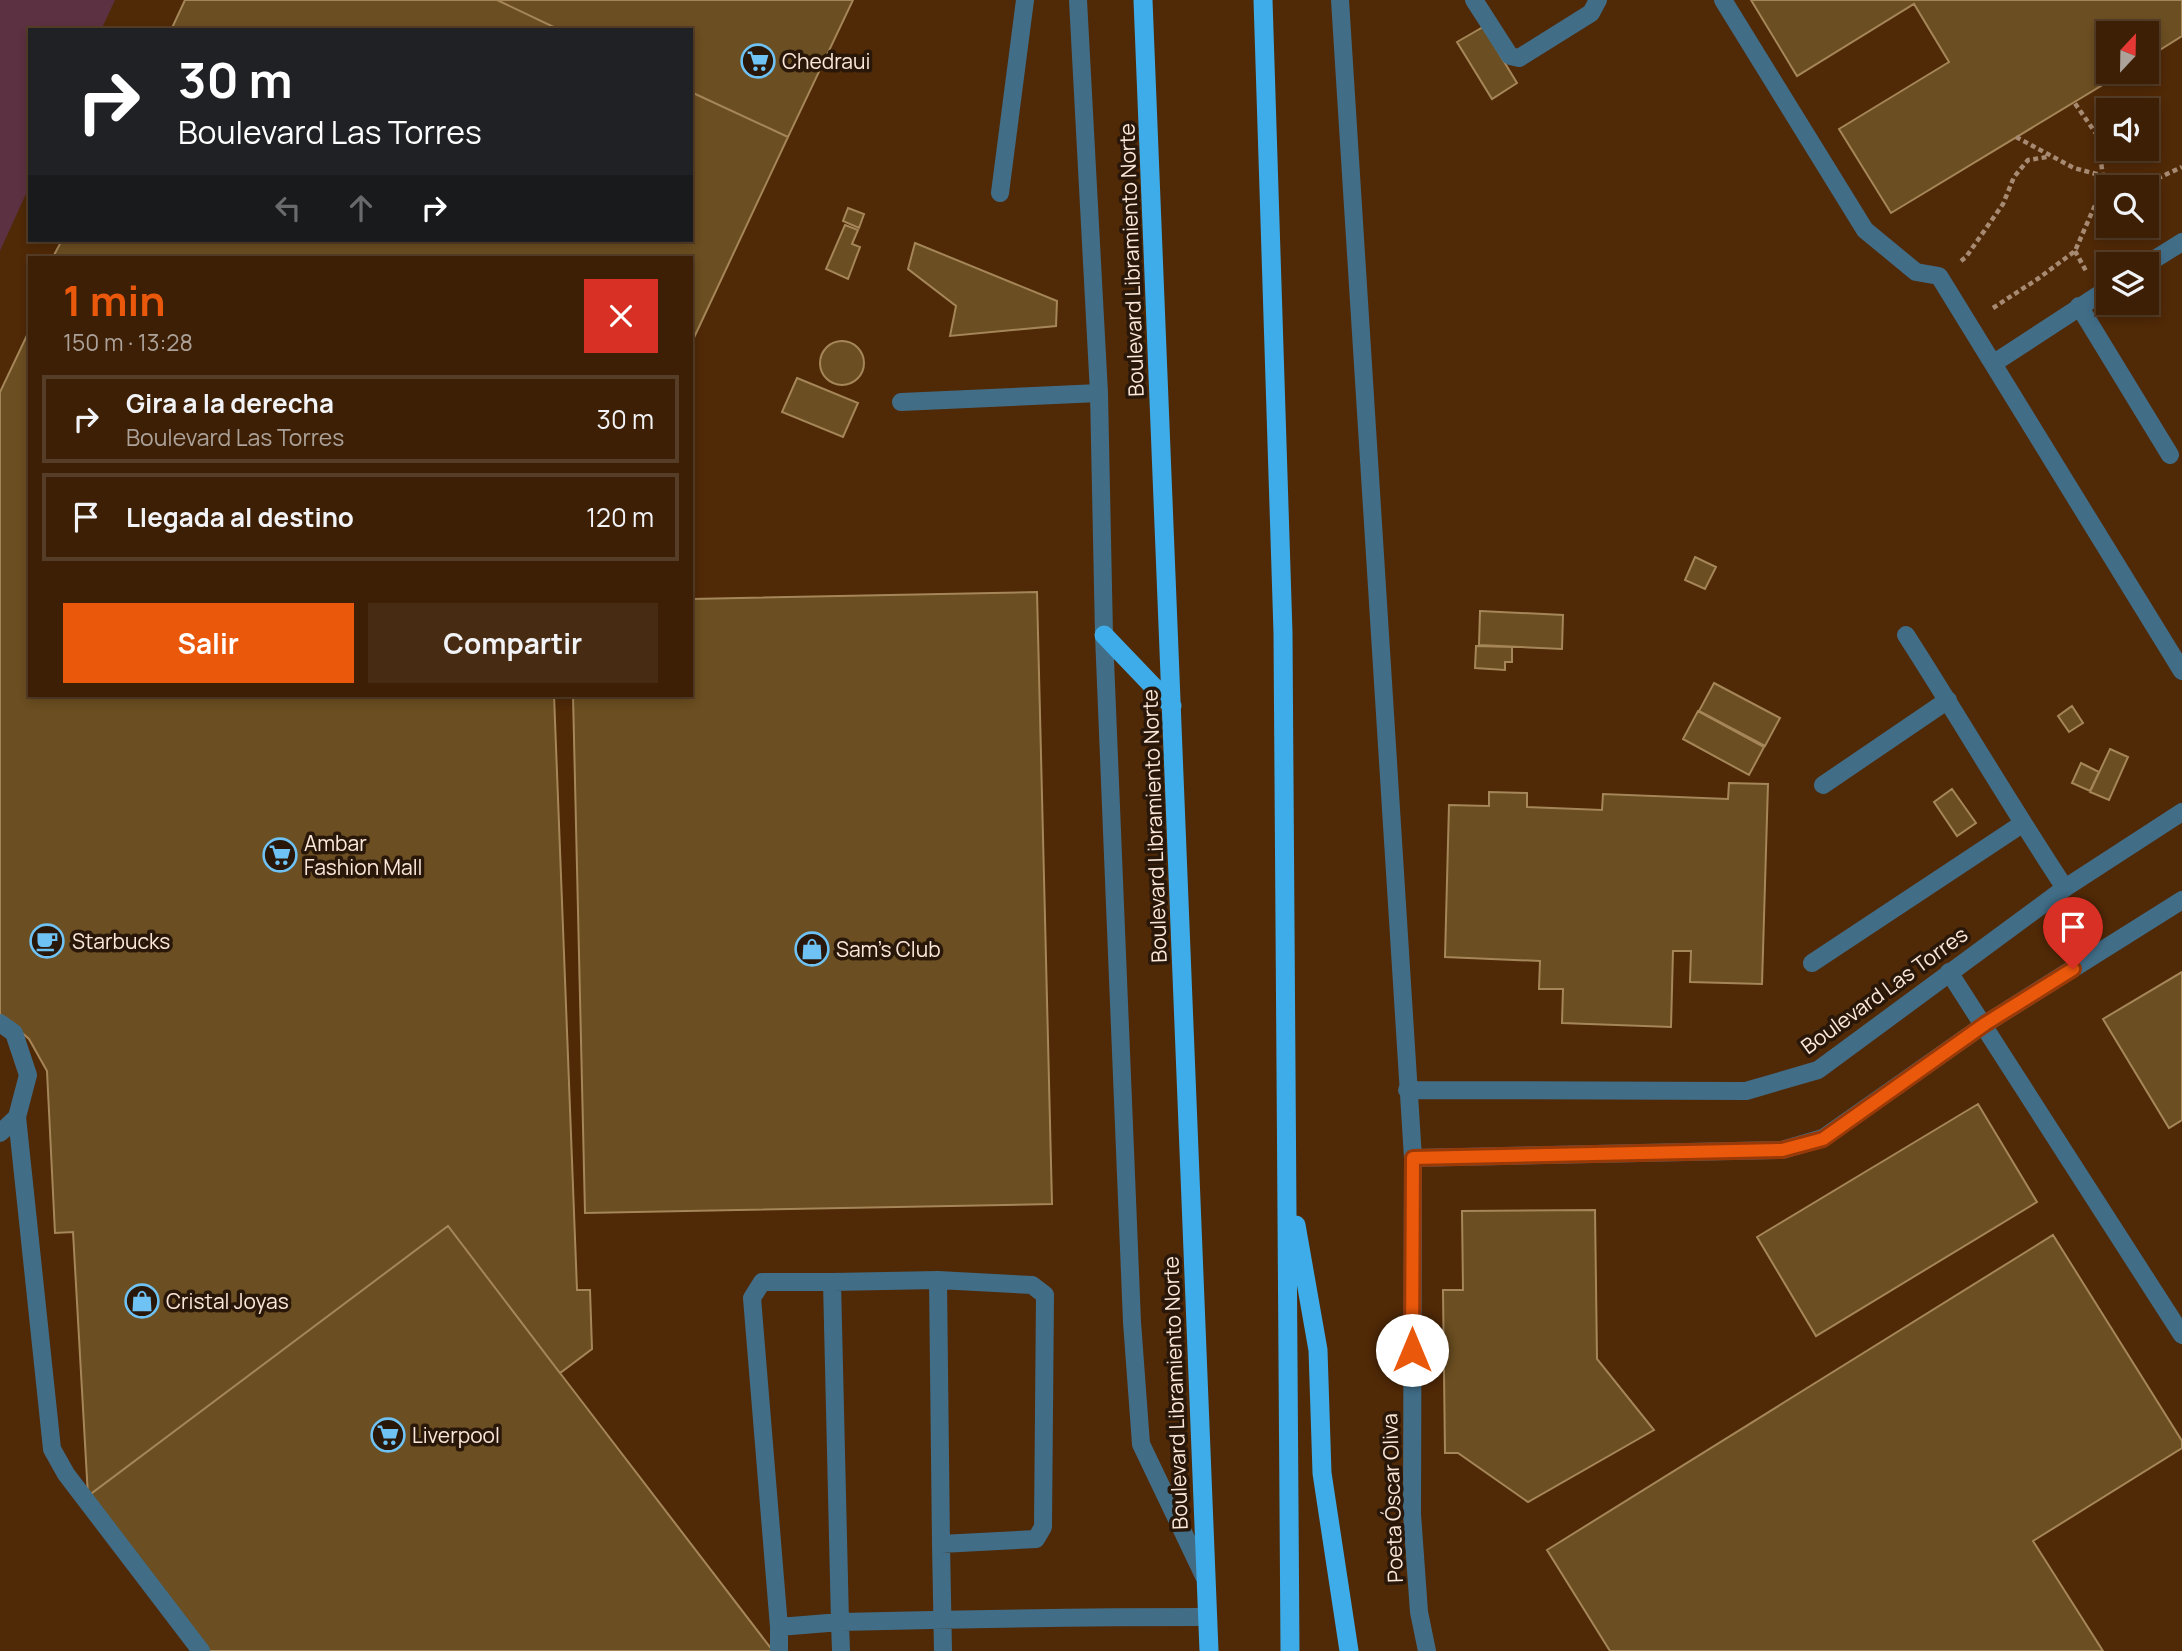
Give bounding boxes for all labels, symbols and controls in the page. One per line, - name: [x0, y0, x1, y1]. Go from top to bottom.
- north arrow: [2096, 21, 2160, 84]
- map controls: [2096, 21, 2159, 315]
- supermarket icon: Chedraui: [739, 42, 777, 80]
- text: 30 m: [178, 46, 293, 113]
- place label: Chedraui: [782, 47, 870, 75]
- icon: right: [63, 56, 154, 147]
- button: sound: [2096, 98, 2159, 161]
- text: Boulevard Las Torres: [178, 110, 482, 154]
- street label: Boulevard Libramiento Norte: [1112, 123, 1150, 397]
- button: search: [2096, 175, 2159, 238]
- icon: left: [269, 189, 307, 227]
- icon: ahead: [342, 189, 380, 227]
- icon: right: [415, 189, 453, 227]
- button: layers: [2096, 252, 2159, 315]
- text: 1 min: [63, 271, 166, 329]
- button: close: [584, 279, 658, 353]
- text: 150 m · 13:28: [63, 326, 193, 358]
- text: Gira a la derecha: [126, 385, 334, 421]
- icon: right: [67, 400, 105, 438]
- text: 30 m: [597, 401, 654, 437]
- text: Boulevard Las Torres: [126, 421, 344, 453]
- icon: arrive: [67, 498, 105, 536]
- text: Llegada al destino: [126, 499, 354, 535]
- text: 120 m: [586, 499, 654, 535]
- button: Salir: [63, 603, 354, 683]
- button: Compartir: [368, 603, 658, 683]
- street label: Boulevard Libramiento Norte: [1135, 689, 1173, 963]
- place label: Ambar Fashion Mall: [304, 829, 422, 881]
- supermarket icon: Ambar Fashion Mall: [261, 836, 299, 874]
- pin: [2043, 897, 2103, 969]
- icon: arrive: [2054, 908, 2092, 946]
- street label: Boulevard Las Torres: [1795, 920, 1973, 1060]
- cafe icon: Starbucks: [28, 922, 66, 960]
- place label: Starbucks: [72, 927, 170, 955]
- shop icon: Sam's Club: [793, 930, 831, 968]
- place label: Sam's Club: [836, 935, 941, 963]
- street label: Boulevard Libramiento Norte: [1156, 1256, 1194, 1530]
- shop icon: Cristal Joyas: [123, 1282, 161, 1320]
- place label: Cristal Joyas: [166, 1287, 289, 1315]
- position arrow: [1375, 1313, 1449, 1387]
- street label: Poeta Óscar Oliva: [1375, 1413, 1409, 1583]
- supermarket icon: Liverpool: [369, 1416, 407, 1454]
- place label: Liverpool: [412, 1421, 500, 1449]

